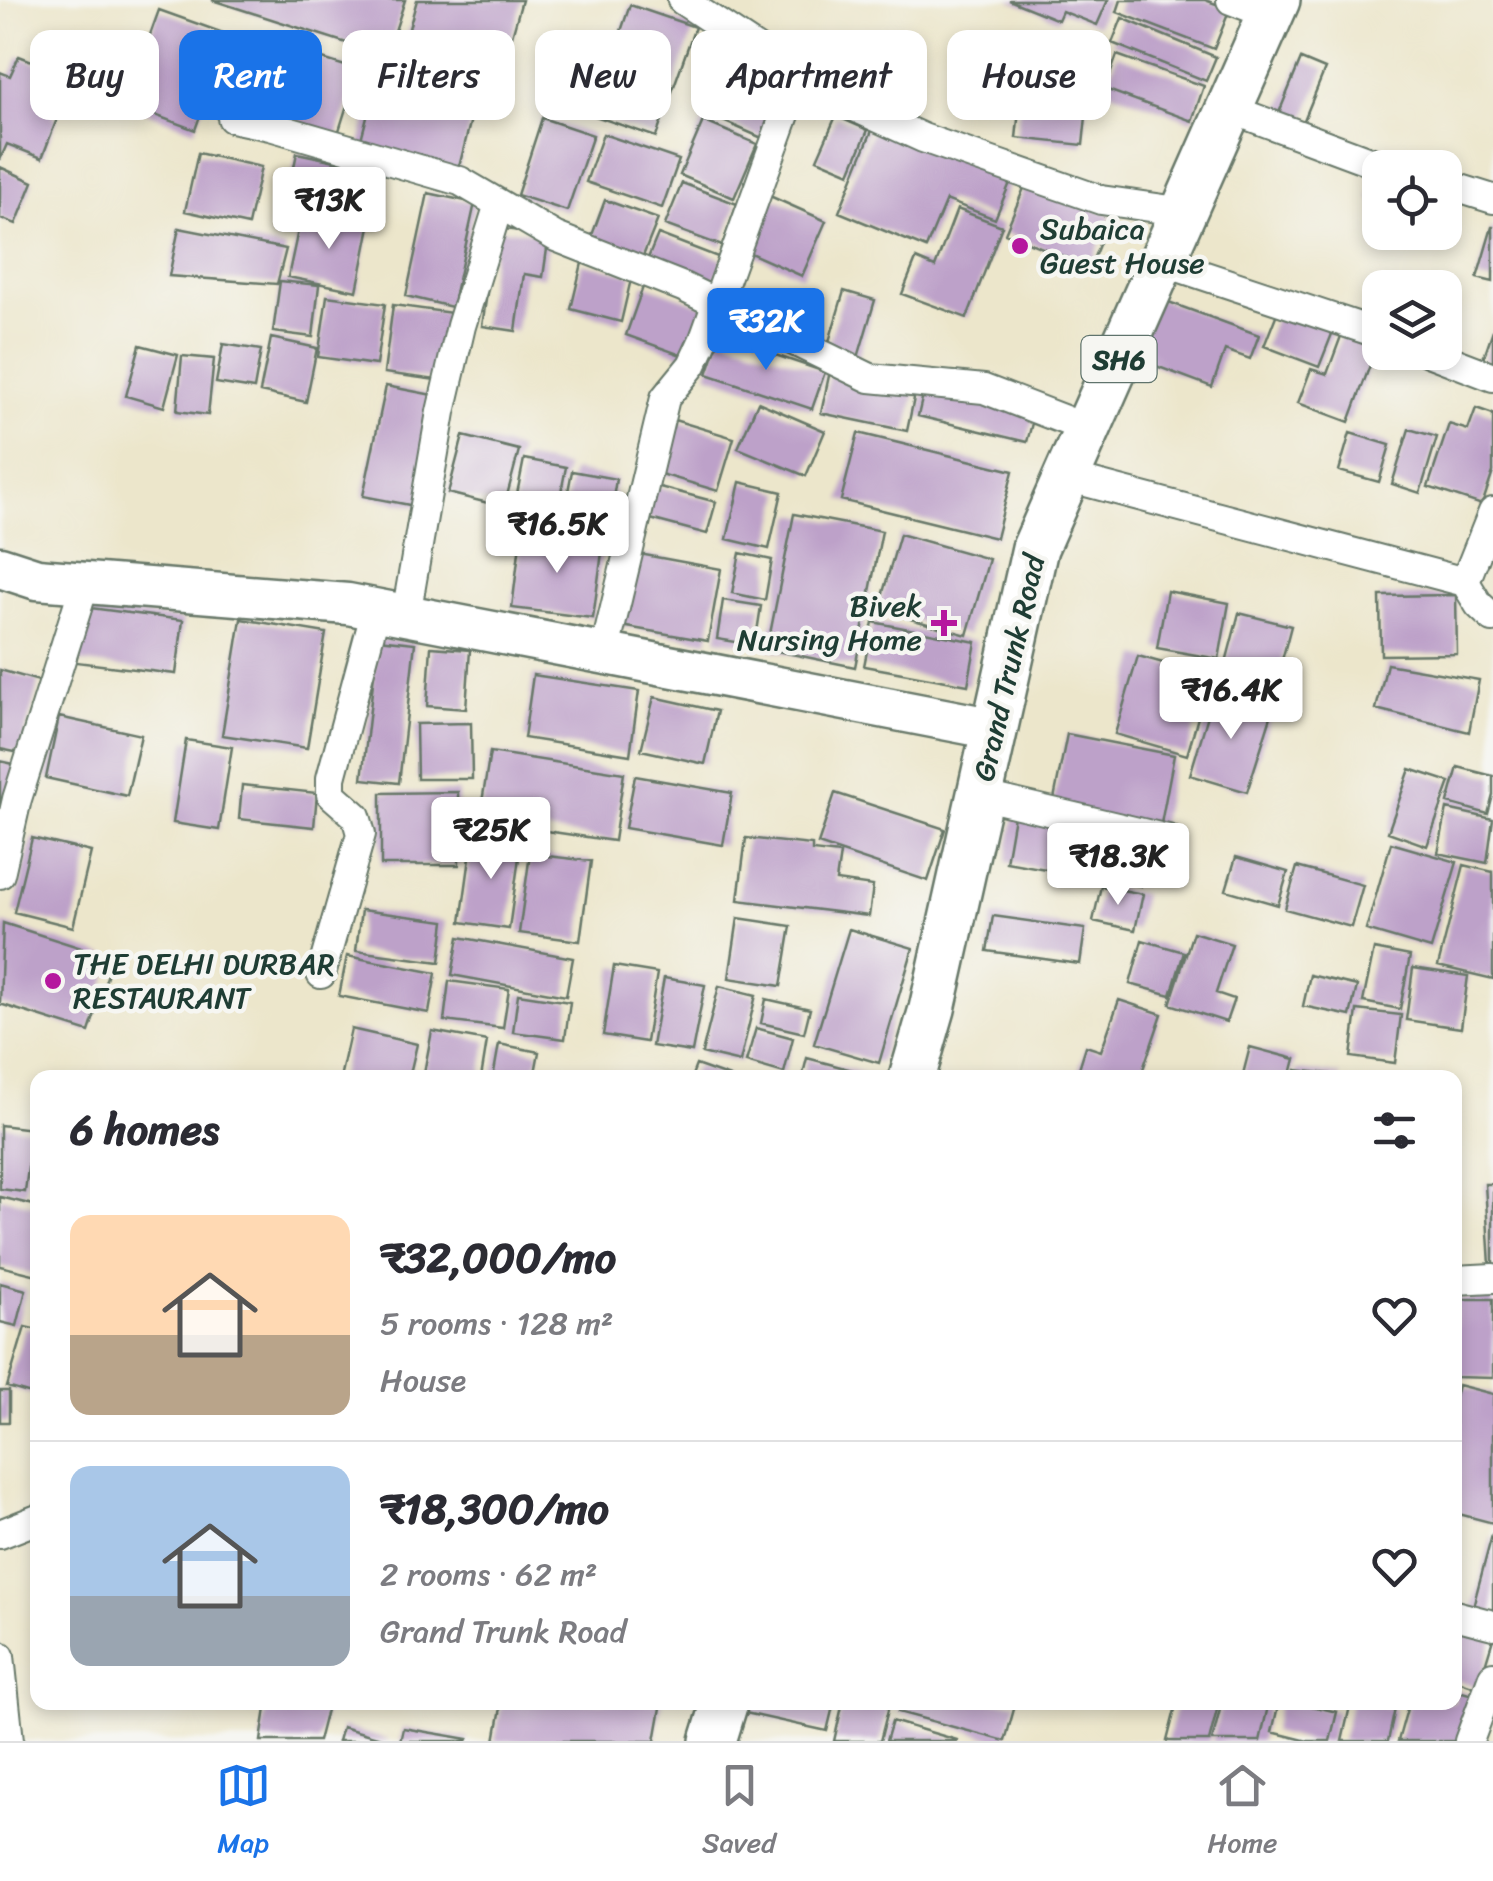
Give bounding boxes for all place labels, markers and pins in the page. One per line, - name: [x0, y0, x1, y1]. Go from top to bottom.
- pin: ₹13K: [270, 167, 388, 252]
- place label: Subaica Guest House: [1040, 202, 1205, 290]
- marker: Subaica Guest House: [1009, 235, 1031, 257]
- pin: ₹32K: [707, 288, 825, 373]
- pin: ₹16.5K: [476, 491, 638, 576]
- place label: Bivek Nursing Home: [737, 579, 922, 667]
- marker: Bivek Nursing Home: [931, 610, 957, 636]
- pin: ₹16.4K: [1150, 657, 1312, 742]
- pin: ₹25K: [432, 797, 550, 882]
- pin: ₹18.3K: [1037, 823, 1199, 908]
- place label: THE DELHI DURBAR RESTAURANT: [73, 937, 335, 1025]
- marker: THE DELHI DURBAR RESTAURANT: [42, 970, 64, 992]

